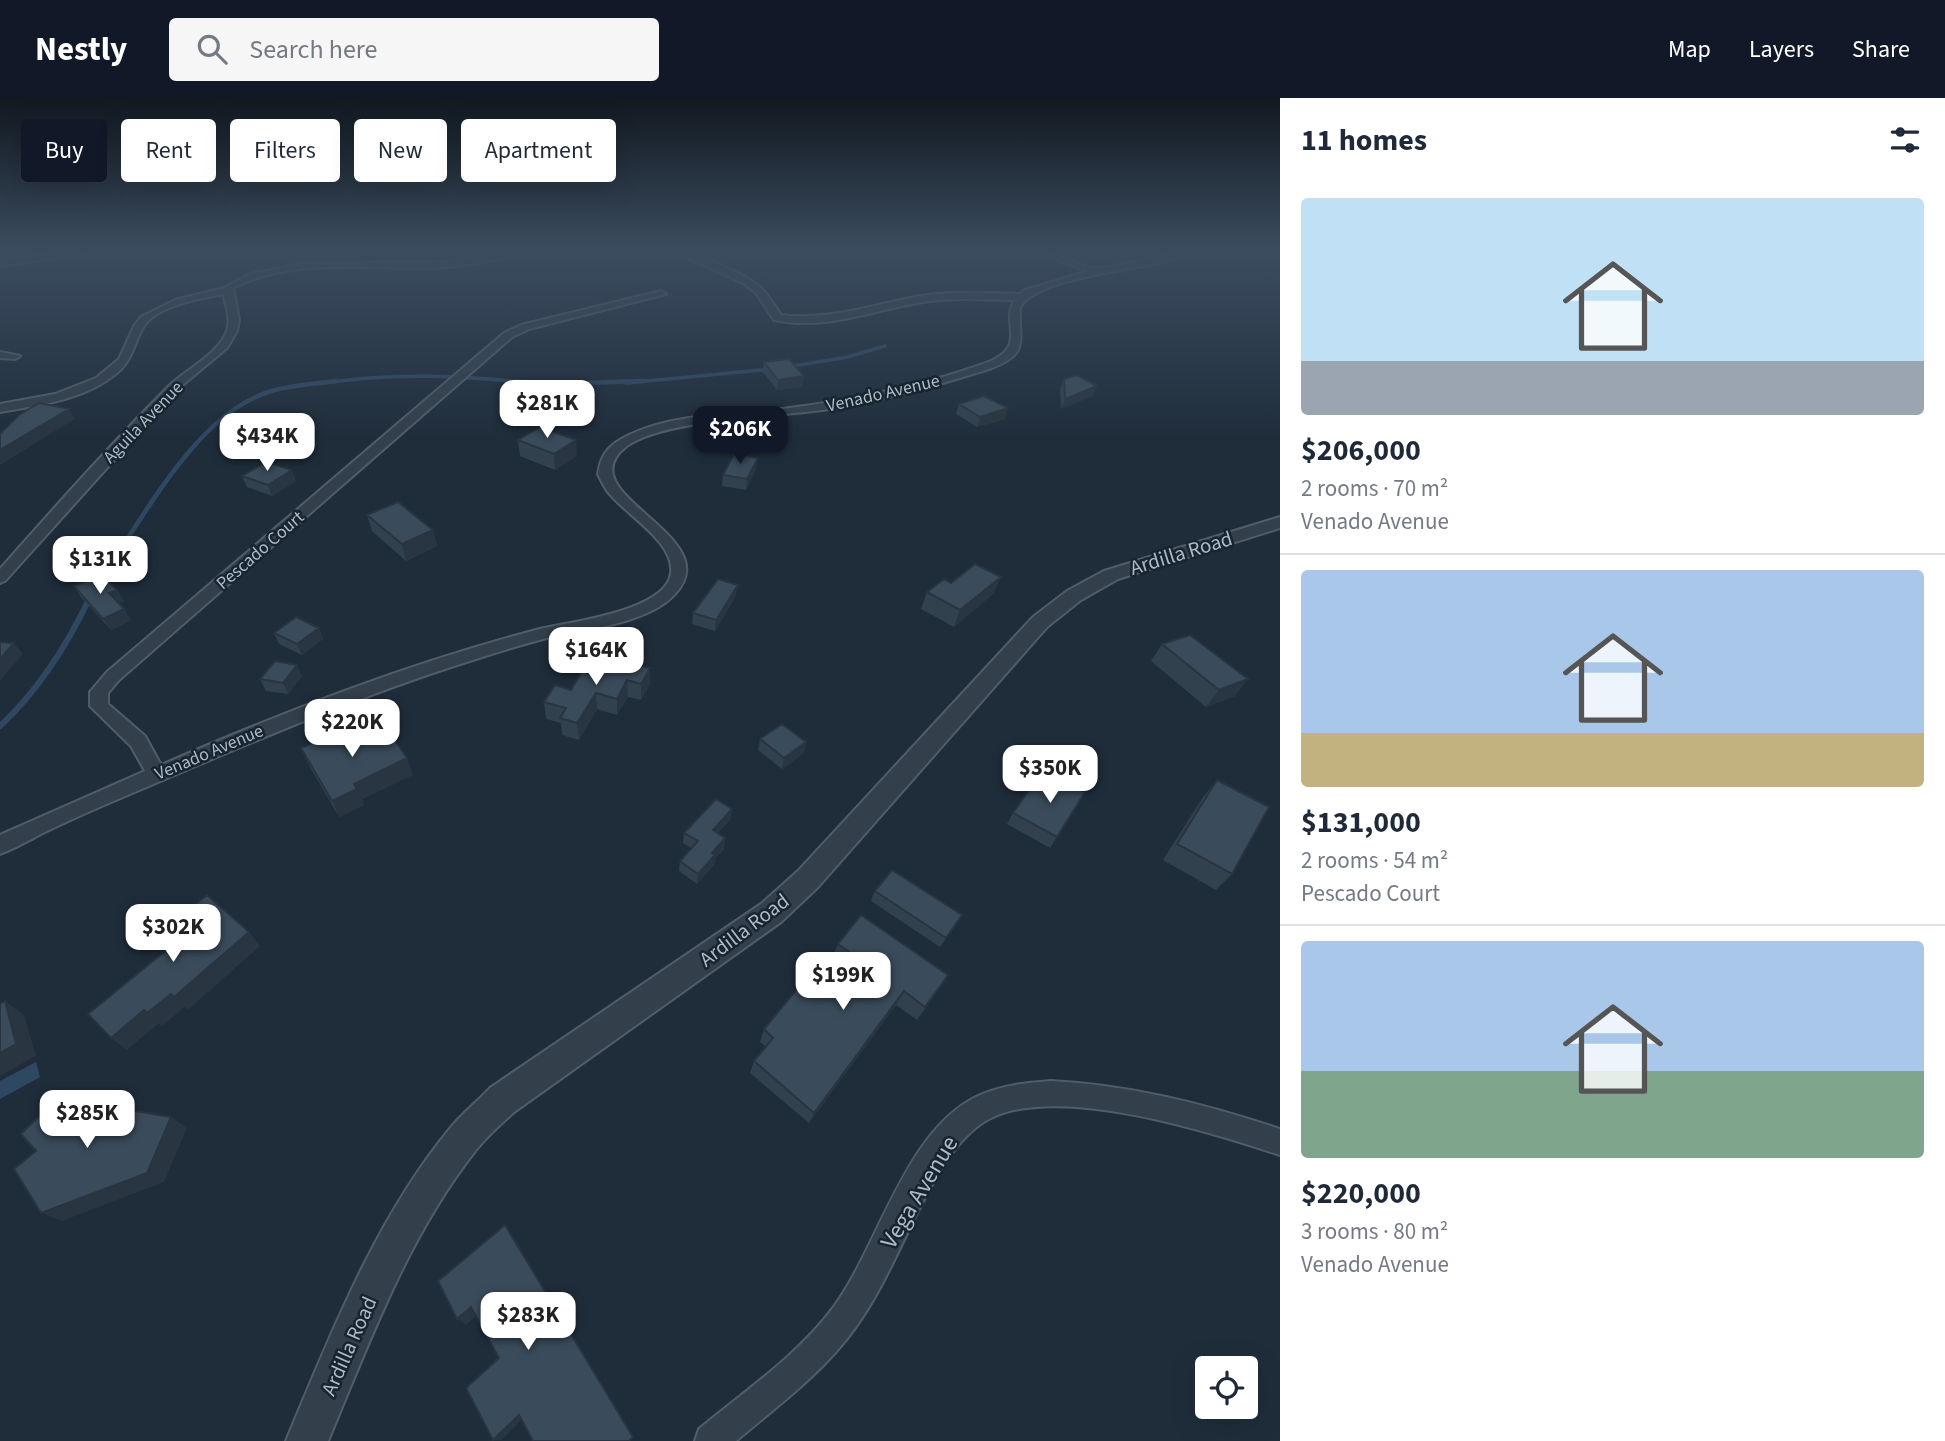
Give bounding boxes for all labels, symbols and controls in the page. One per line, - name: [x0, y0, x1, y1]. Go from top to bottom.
- search box: [169, 18, 659, 81]
- text: Nestly: [35, 26, 127, 73]
- icon: search: [193, 30, 231, 68]
- text: Search here: [249, 31, 377, 68]
- text: Map: [1668, 32, 1711, 67]
- text: Layers: [1749, 32, 1814, 67]
- text: Share: [1852, 32, 1910, 67]
- chip: Buy: [21, 119, 107, 182]
- chip: Rent: [121, 119, 216, 182]
- chip: Filters: [230, 119, 340, 182]
- chip: New: [354, 119, 447, 182]
- chip: Apartment: [461, 119, 616, 182]
- text: 11 homes: [1301, 119, 1427, 162]
- icon: filters: [1886, 121, 1924, 159]
- icon: home: [1550, 243, 1676, 369]
- street label: Venado Avenue: [824, 368, 942, 419]
- street label: Aguila Avenue: [98, 376, 189, 469]
- pin: $281K: [498, 380, 596, 440]
- text: $281K: [516, 386, 578, 419]
- pin: $206K: [691, 406, 789, 466]
- text: $206K: [709, 412, 771, 445]
- pin: $434K: [218, 414, 316, 473]
- text: $434K: [236, 419, 298, 452]
- text: $206,000: [1301, 429, 1421, 472]
- text: 2 rooms · 70 m²: [1301, 472, 1448, 505]
- street label: Pescado Court: [211, 505, 310, 596]
- text: Venado Avenue: [1301, 505, 1449, 538]
- street label: Ardilla Road: [1126, 523, 1236, 583]
- pin: $131K: [51, 536, 149, 596]
- text: $131K: [69, 542, 131, 575]
- icon: home: [1550, 615, 1676, 741]
- pin: $164K: [547, 628, 645, 687]
- text: $164K: [565, 633, 627, 666]
- pin: $220K: [303, 700, 401, 759]
- text: $220K: [321, 705, 383, 738]
- street label: Venado Avenue: [151, 718, 267, 787]
- pin: $350K: [1001, 746, 1099, 805]
- text: $350K: [1019, 751, 1081, 784]
- text: $131,000: [1301, 801, 1421, 844]
- text: 2 rooms · 54 m²: [1301, 844, 1448, 877]
- text: Pescado Court: [1301, 877, 1440, 910]
- street label: Ardilla Road: [693, 886, 795, 974]
- pin: $302K: [124, 904, 222, 964]
- text: $302K: [142, 910, 204, 943]
- pin: $199K: [794, 953, 892, 1012]
- text: $199K: [812, 958, 874, 991]
- icon: home: [1550, 986, 1676, 1112]
- pin: $285K: [38, 1090, 136, 1150]
- text: $285K: [56, 1096, 118, 1129]
- street label: Vega Avenue: [872, 1129, 967, 1255]
- text: $220,000: [1301, 1172, 1421, 1215]
- text: 3 rooms · 80 m²: [1301, 1215, 1448, 1248]
- text: Venado Avenue: [1301, 1248, 1449, 1281]
- street label: Ardilla Road: [314, 1292, 384, 1400]
- pin: $283K: [479, 1292, 577, 1352]
- text: $283K: [497, 1298, 559, 1331]
- map controls: [1195, 1356, 1258, 1419]
- button: locate: [1195, 1356, 1258, 1419]

